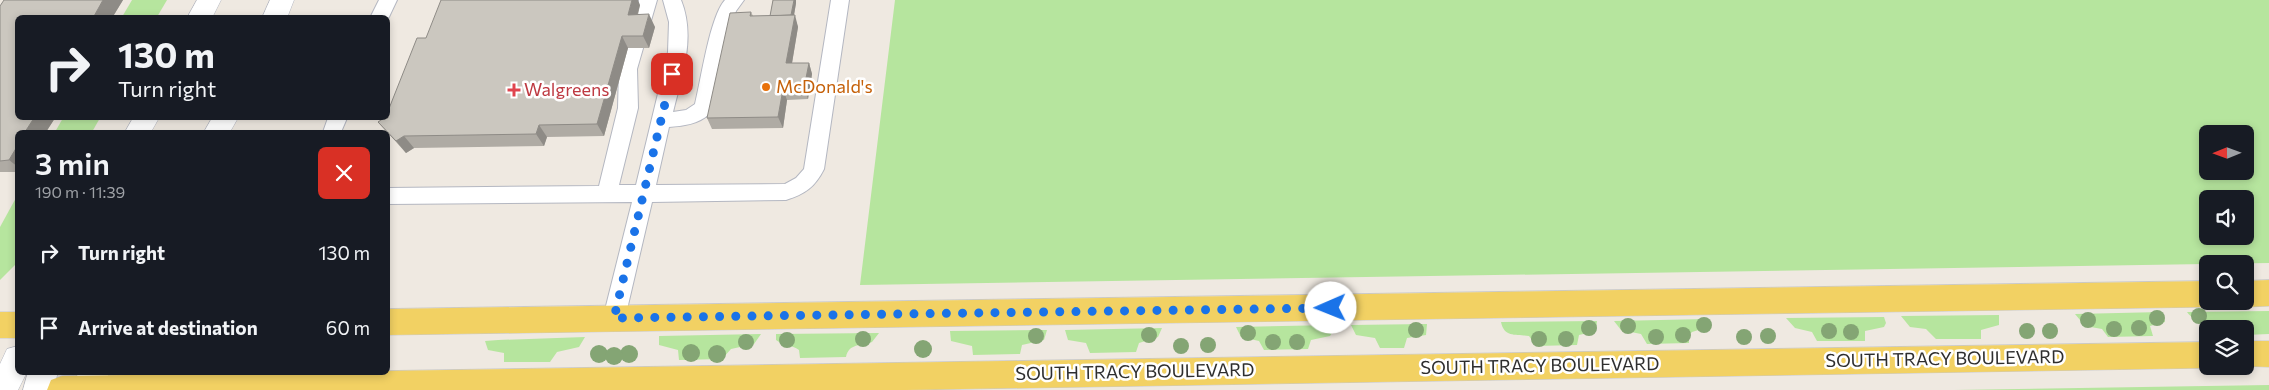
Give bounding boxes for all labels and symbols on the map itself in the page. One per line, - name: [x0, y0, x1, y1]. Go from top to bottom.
- pin: [651, 53, 693, 95]
- place label: McDonald's: [776, 75, 873, 97]
- place label: Walgreens: [524, 78, 610, 100]
- marker: McDonald's: [760, 81, 772, 93]
- marker: Walgreens: [508, 84, 520, 96]
- north arrow: [2199, 125, 2254, 180]
- position arrow: [1304, 281, 1356, 333]
- street label: SOUTH TRACY BOULEVARD: [1825, 345, 2065, 371]
- street label: SOUTH TRACY BOULEVARD: [1420, 352, 1660, 378]
- street label: SOUTH TRACY BOULEVARD: [1015, 358, 1255, 384]

